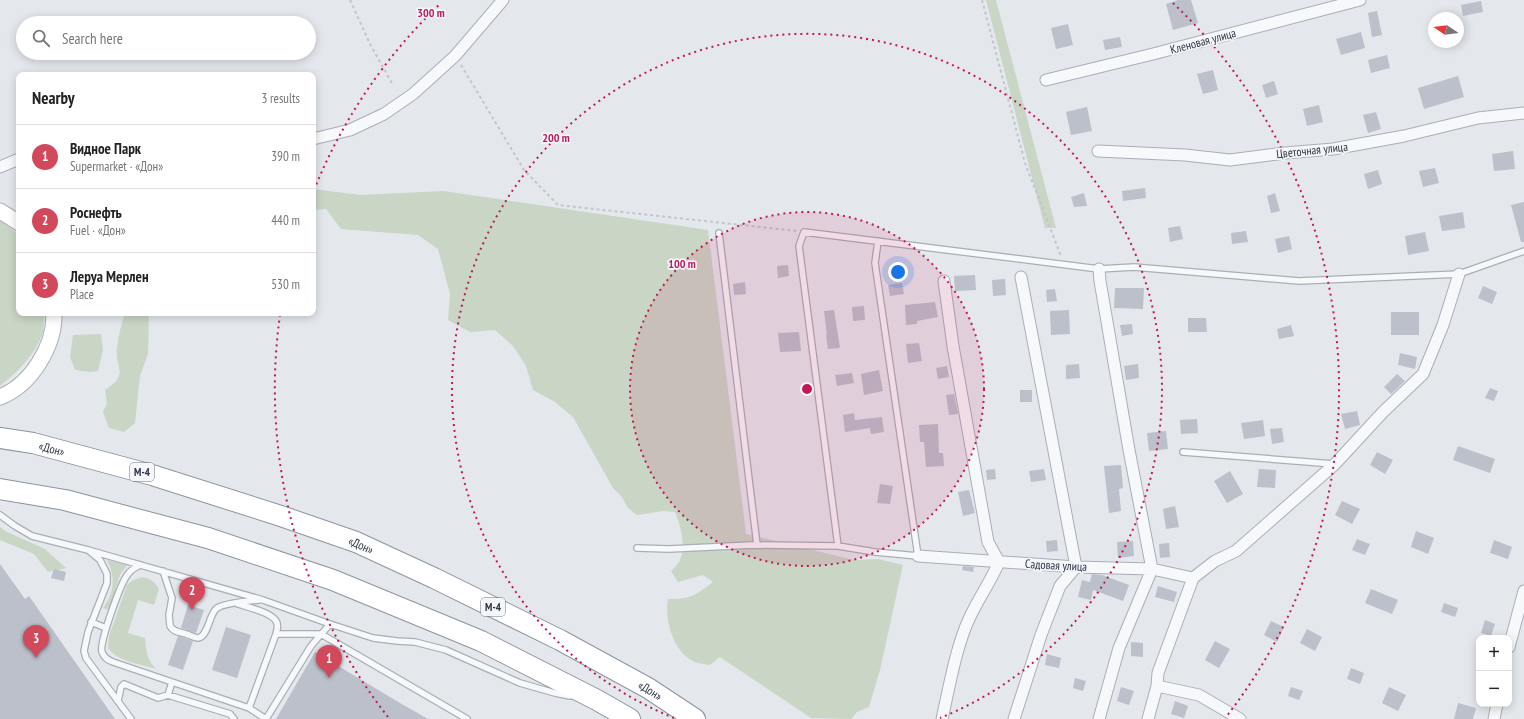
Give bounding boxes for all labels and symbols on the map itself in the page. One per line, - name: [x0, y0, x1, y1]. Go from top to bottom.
- text: 300 m: [417, 5, 445, 20]
- north arrow: [1428, 12, 1464, 48]
- street label: Кленовая улица: [1168, 25, 1238, 57]
- text: 200 m: [542, 130, 570, 145]
- street label: Цветочная улица: [1276, 139, 1349, 161]
- text: 100 m: [668, 256, 696, 271]
- your location: [888, 262, 908, 282]
- centre of rings: [800, 382, 814, 396]
- street label: «Дон»: [37, 437, 67, 459]
- road number: М-4: [130, 463, 154, 481]
- street label: «Дон»: [347, 533, 376, 557]
- street label: Садовая улица: [1025, 556, 1088, 574]
- pin: 2: [179, 577, 205, 610]
- road number: М-4: [481, 598, 505, 616]
- pin: 3: [23, 625, 49, 658]
- pin: 1: [316, 645, 342, 678]
- street label: «Дон»: [636, 677, 666, 703]

